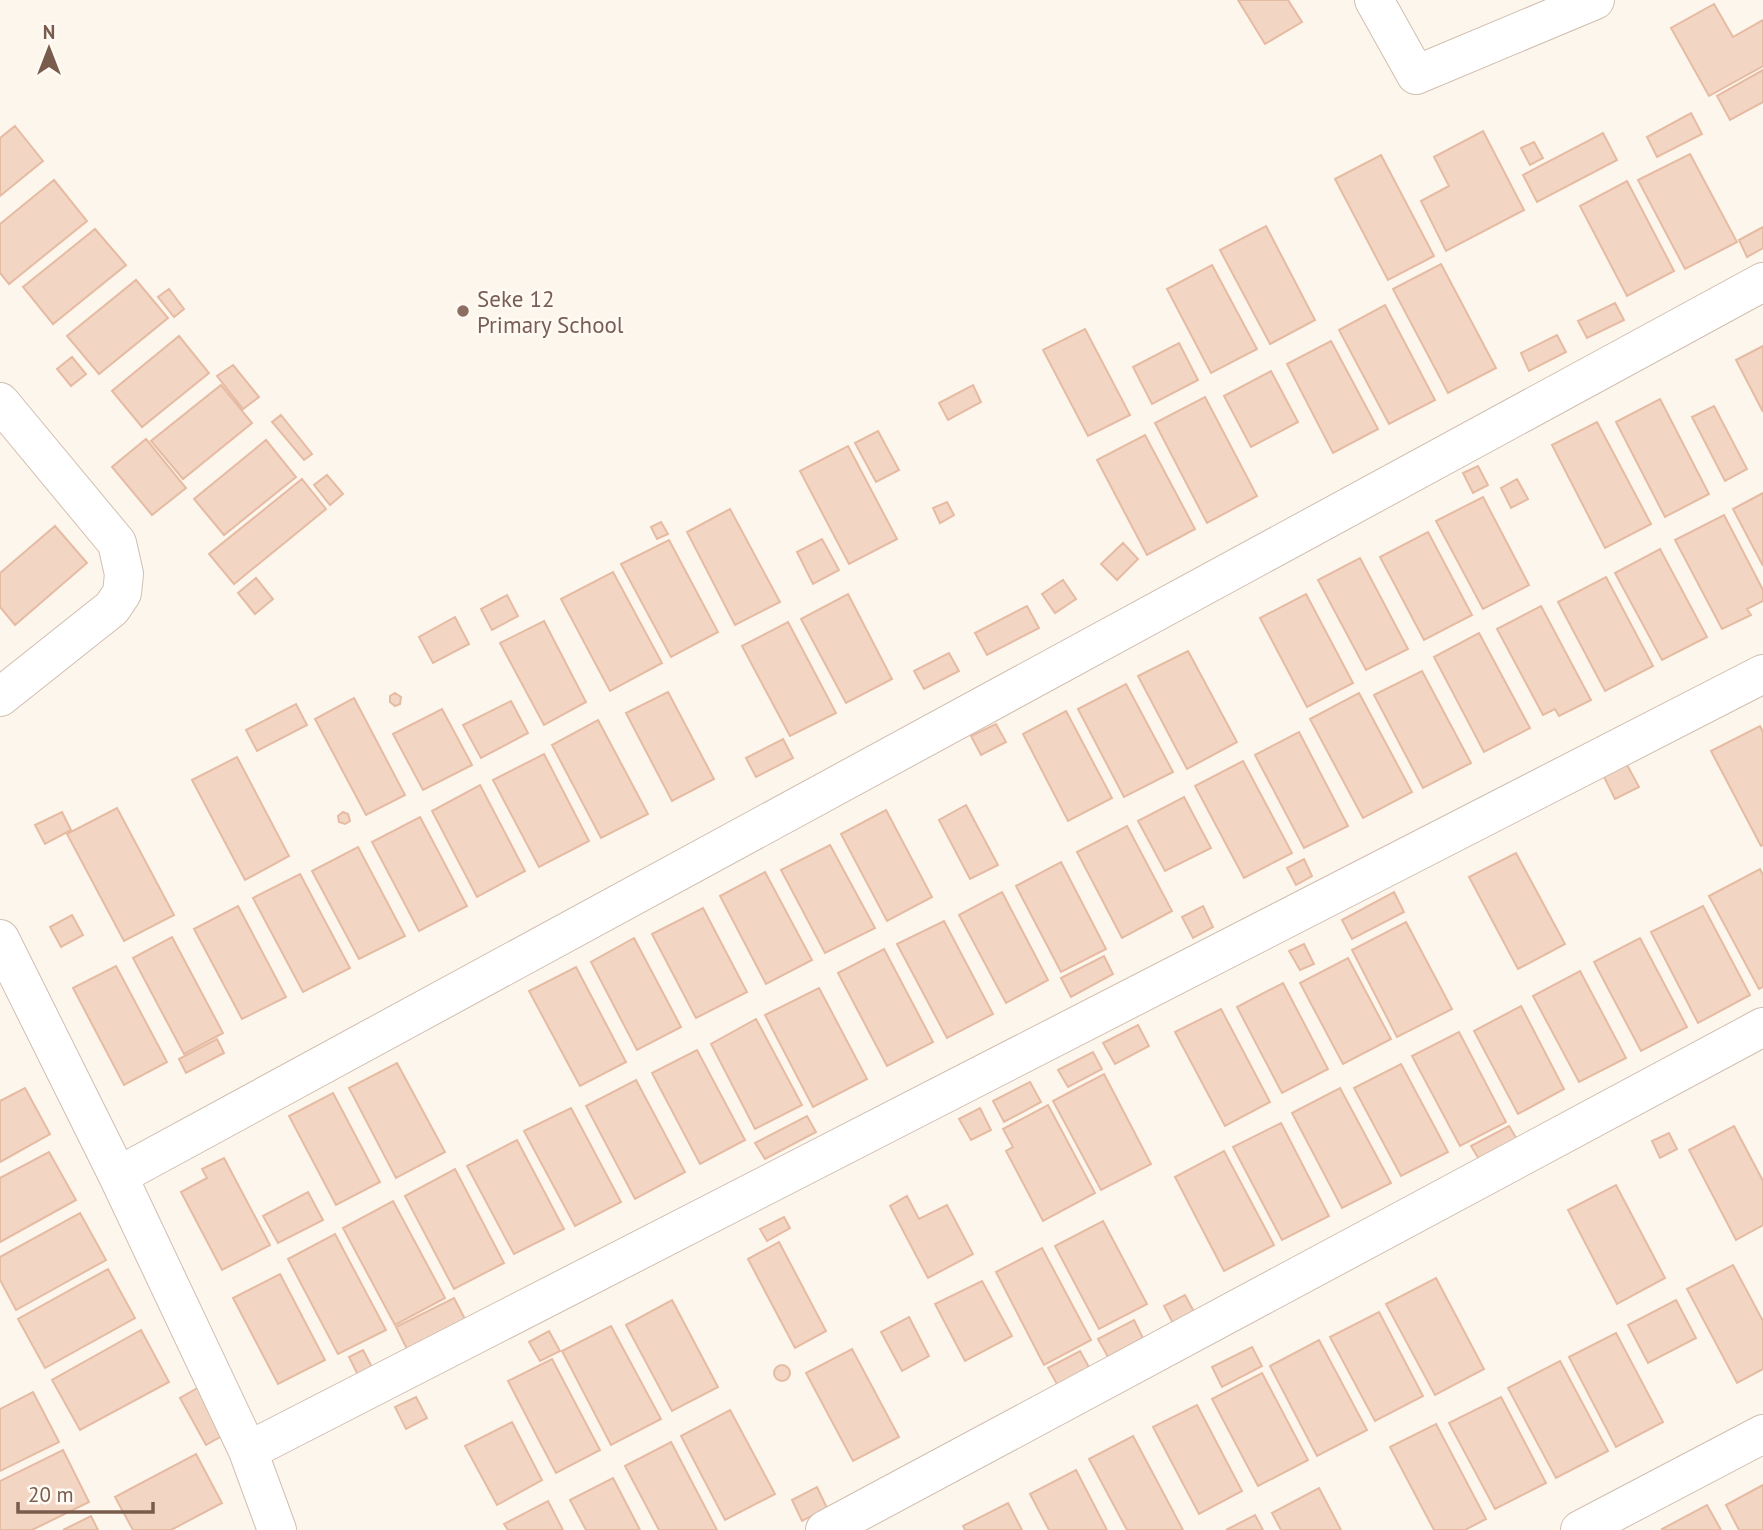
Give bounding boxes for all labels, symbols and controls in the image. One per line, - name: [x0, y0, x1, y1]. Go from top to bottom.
- north arrow: [14, 14, 84, 84]
- text: N: [43, 20, 55, 44]
- place label: Seke 12 Primary School: [477, 284, 624, 339]
- marker: Seke 12 Primary School: [455, 303, 471, 319]
- scale bar: [18, 1470, 152, 1514]
- text: 20 m: [28, 1481, 74, 1508]

